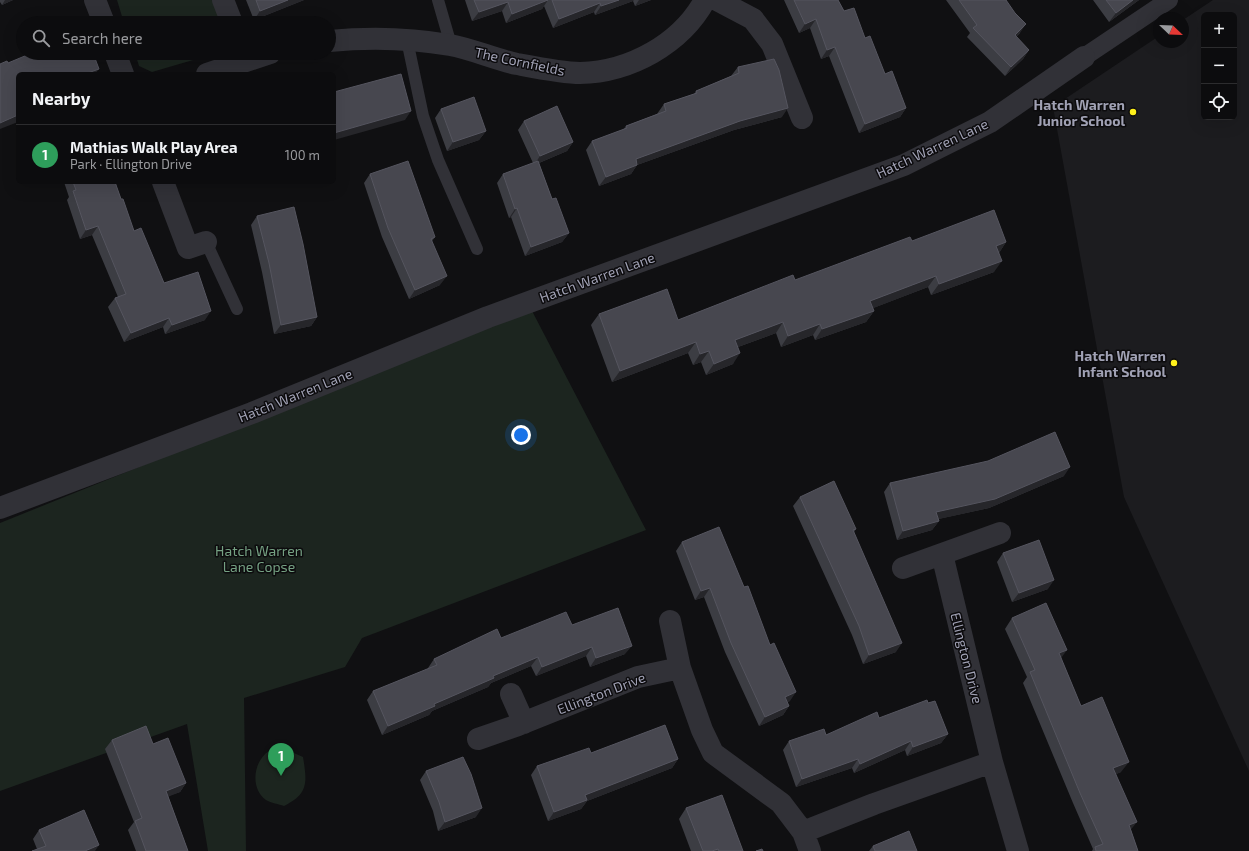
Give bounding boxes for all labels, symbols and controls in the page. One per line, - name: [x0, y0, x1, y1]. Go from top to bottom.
- north arrow: [1153, 12, 1189, 48]
- map controls: [1201, 12, 1237, 120]
- button: +: [1201, 12, 1237, 48]
- search box: [16, 16, 336, 60]
- icon: search: [30, 27, 52, 49]
- text: Search here: [62, 29, 143, 47]
- street label: The Cornfields: [473, 43, 567, 79]
- button: −: [1201, 48, 1237, 84]
- button: locate: [1201, 84, 1237, 120]
- text: Nearby: [32, 88, 90, 108]
- place label: Hatch Warren Junior School: [1034, 96, 1125, 129]
- marker: Hatch Warren Junior School: [1128, 107, 1138, 117]
- street label: Hatch Warren Lane: [873, 115, 991, 181]
- text: Mathias Walk Play Area: [70, 138, 238, 156]
- text: 1: [42, 147, 48, 163]
- text: 100 m: [285, 147, 320, 163]
- text: Park · Ellington Drive: [70, 156, 192, 172]
- street label: Hatch Warren Lane: [537, 248, 657, 306]
- place label: Hatch Warren Infant School: [1075, 347, 1166, 380]
- marker: Hatch Warren Infant School: [1169, 358, 1179, 368]
- street label: Hatch Warren Lane: [236, 364, 354, 426]
- your location: [511, 425, 531, 445]
- park label: Hatch Warren Lane Copse: [215, 542, 303, 575]
- street label: Ellington Drive: [947, 611, 987, 705]
- street label: Ellington Drive: [554, 668, 648, 718]
- pin: 1: [268, 743, 294, 776]

